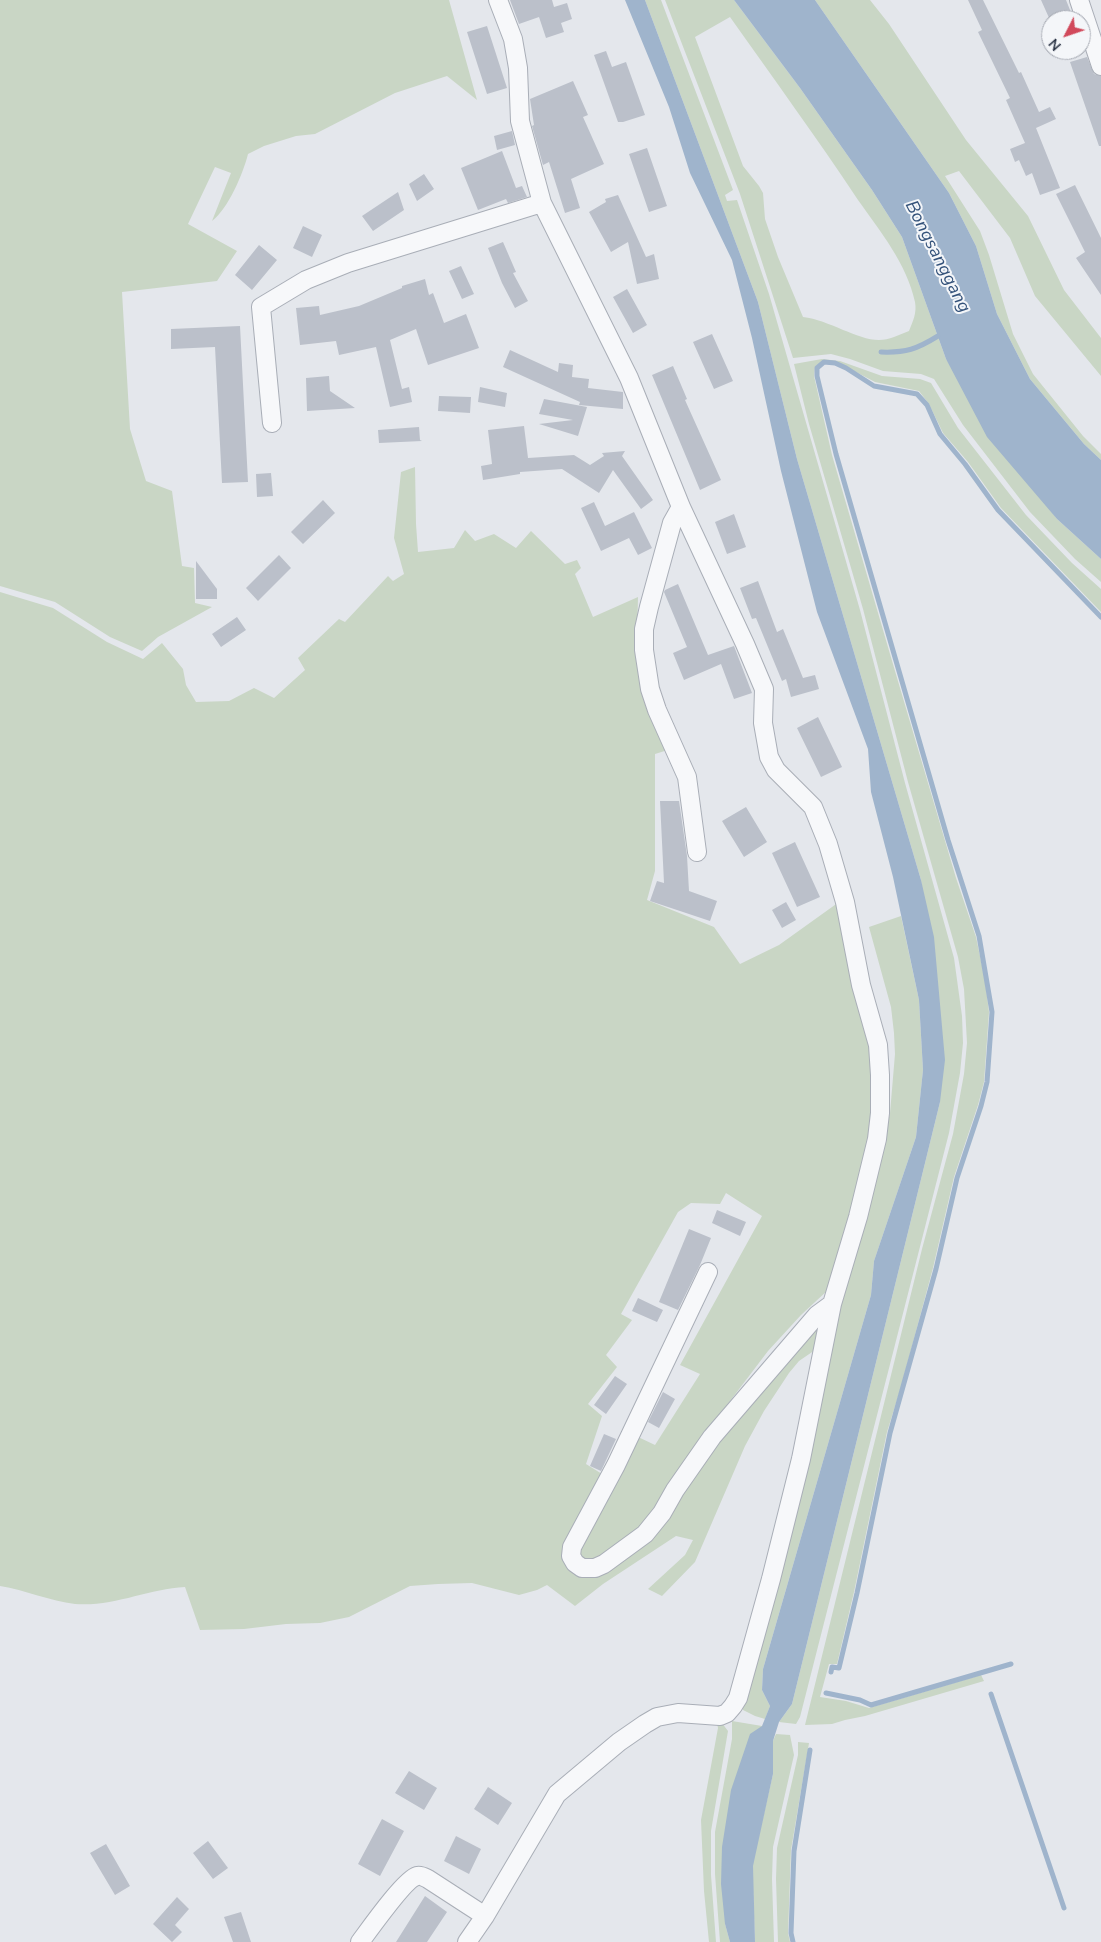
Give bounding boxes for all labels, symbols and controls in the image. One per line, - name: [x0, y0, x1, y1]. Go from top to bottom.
- north arrow: [1041, 10, 1091, 60]
- text: N: [1044, 34, 1066, 55]
- water label: Bongsanggang: [900, 197, 974, 317]

